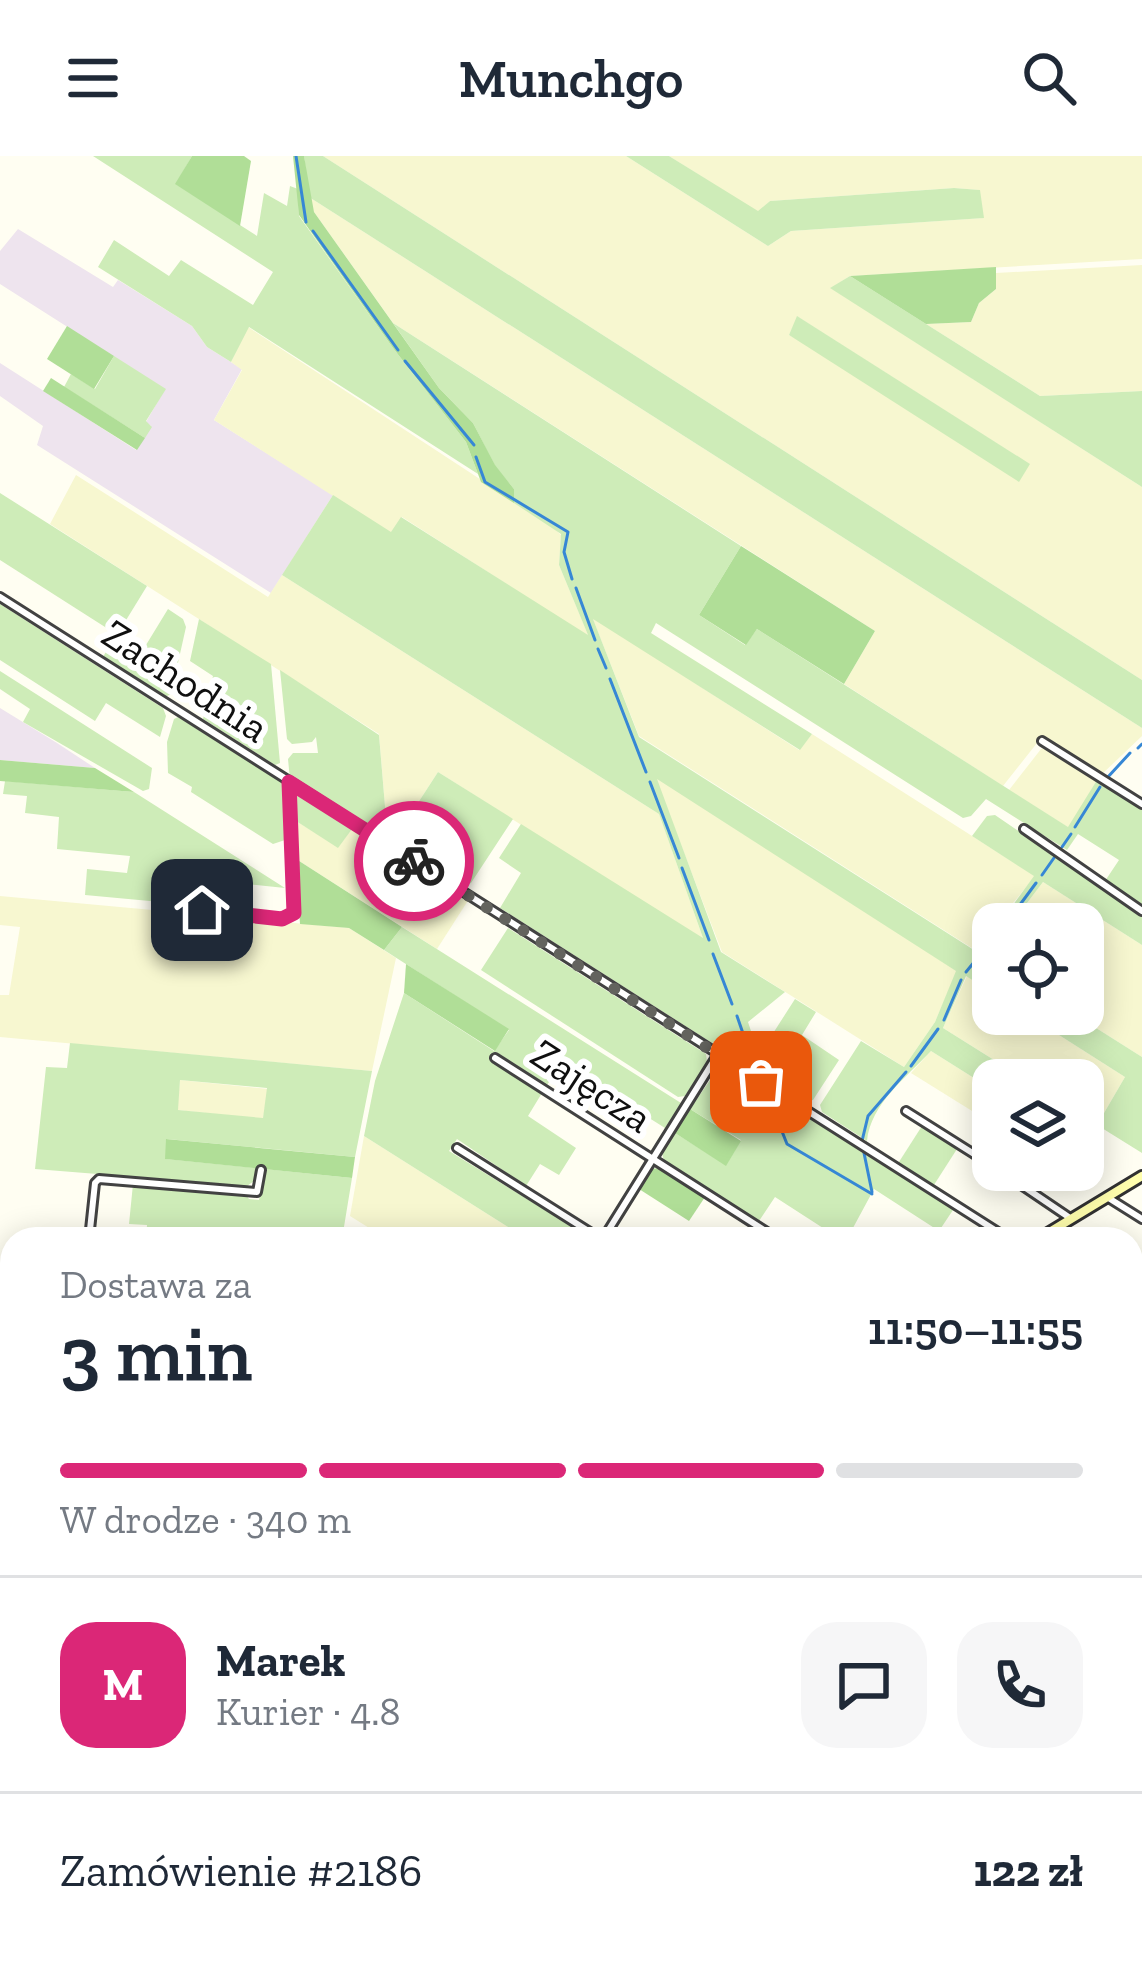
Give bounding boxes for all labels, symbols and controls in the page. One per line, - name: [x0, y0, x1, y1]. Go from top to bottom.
- icon: menu: [60, 45, 126, 111]
- icon: search: [1016, 45, 1082, 111]
- text: Munchgo: [459, 46, 683, 111]
- street label: Zachodnia: [93, 608, 279, 753]
- courier: [354, 801, 474, 921]
- icon: bike: [381, 828, 447, 894]
- pin: [151, 859, 253, 961]
- icon: home: [169, 877, 235, 943]
- map controls: [972, 903, 1104, 1191]
- button: locate: [972, 903, 1104, 1035]
- street label: Zajęcza: [522, 1028, 662, 1143]
- pin: [710, 1031, 812, 1133]
- icon: bag: [728, 1049, 794, 1115]
- button: layers: [972, 1059, 1104, 1191]
- text: Dostawa za: [60, 1261, 252, 1308]
- text: 11:50–11:55: [868, 1302, 1083, 1356]
- text: 3 min: [60, 1306, 252, 1400]
- text: W drodze · 340 m: [60, 1496, 351, 1543]
- button: chat: [801, 1622, 927, 1748]
- button: phone: [957, 1622, 1083, 1748]
- text: Marek: [216, 1634, 345, 1688]
- text: M: [103, 1658, 143, 1712]
- text: Kurier · 4.8: [216, 1688, 400, 1735]
- text: Zamówienie #2186: [60, 1844, 422, 1898]
- text: 122 zł: [973, 1844, 1083, 1898]

